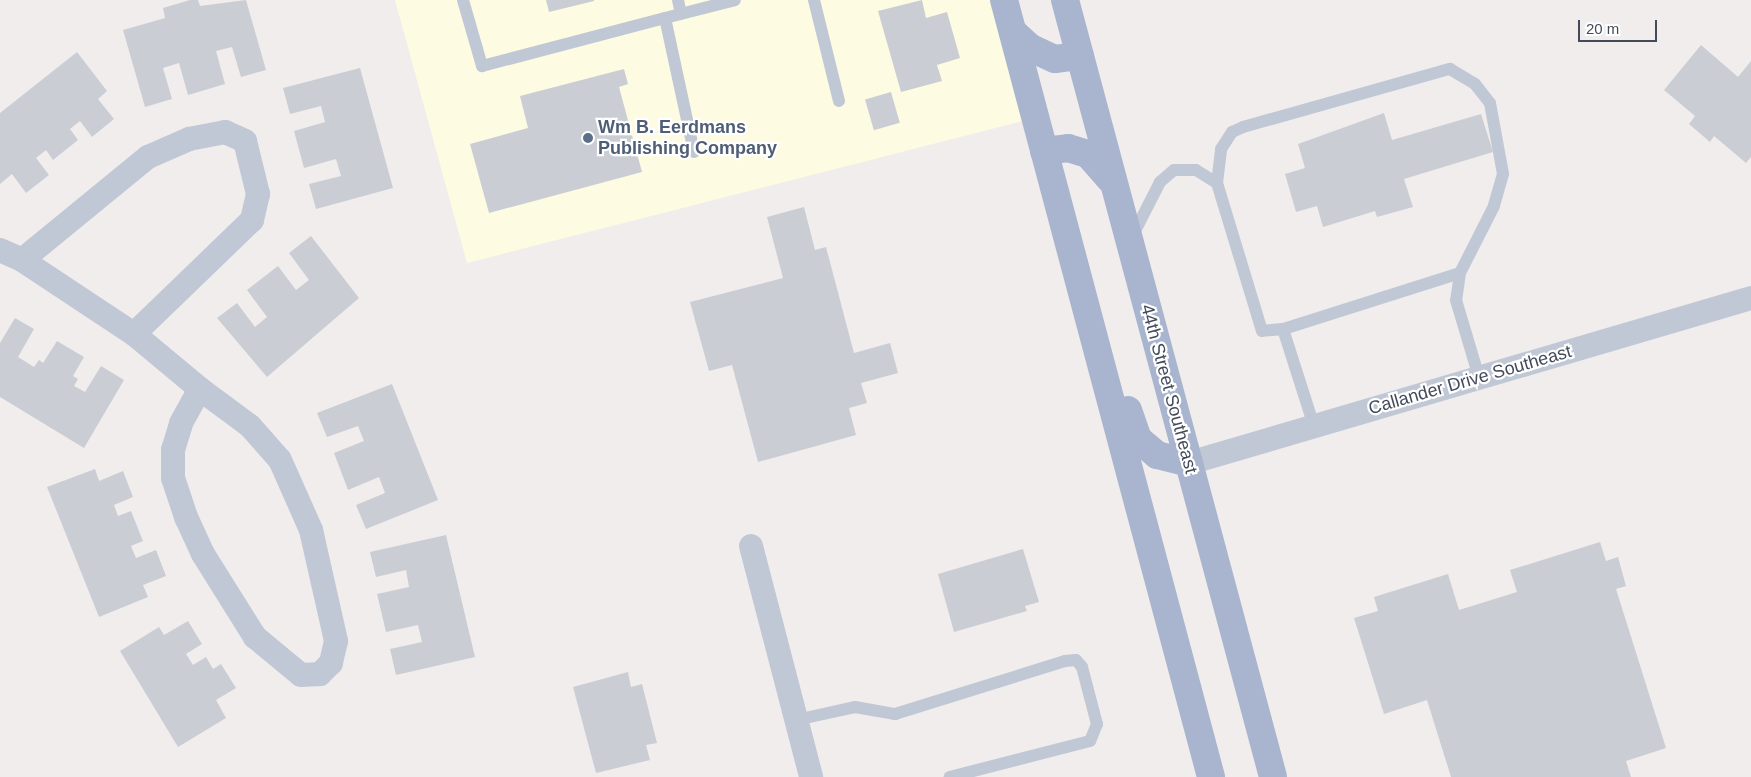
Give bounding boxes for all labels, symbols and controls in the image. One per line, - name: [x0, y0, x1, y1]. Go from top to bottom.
- scale bar: [1581, 10, 1660, 42]
- text: 20 m: [1586, 20, 1619, 37]
- place label: Wm B. Eerdmans Publishing Company: [598, 117, 777, 160]
- marker: Wm B. Eerdmans Publishing Company: [582, 132, 594, 144]
- street label: 44th Street Southeast: [1136, 302, 1202, 476]
- street label: Callander Drive Southeast: [1366, 341, 1574, 419]

